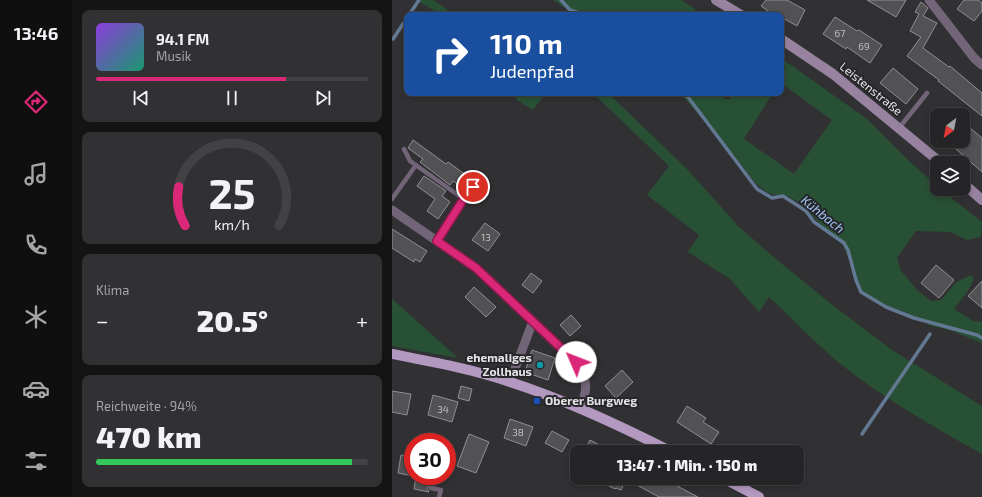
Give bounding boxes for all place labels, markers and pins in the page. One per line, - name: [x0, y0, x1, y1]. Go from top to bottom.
- pin: [456, 170, 490, 204]
- place label: ehemaliges Zollhaus: [467, 350, 532, 378]
- marker: ehemaliges Zollhaus: [535, 360, 545, 370]
- place label: Oberer Burgweg: [545, 393, 637, 407]
- marker: Oberer Burgweg: [532, 396, 542, 406]

